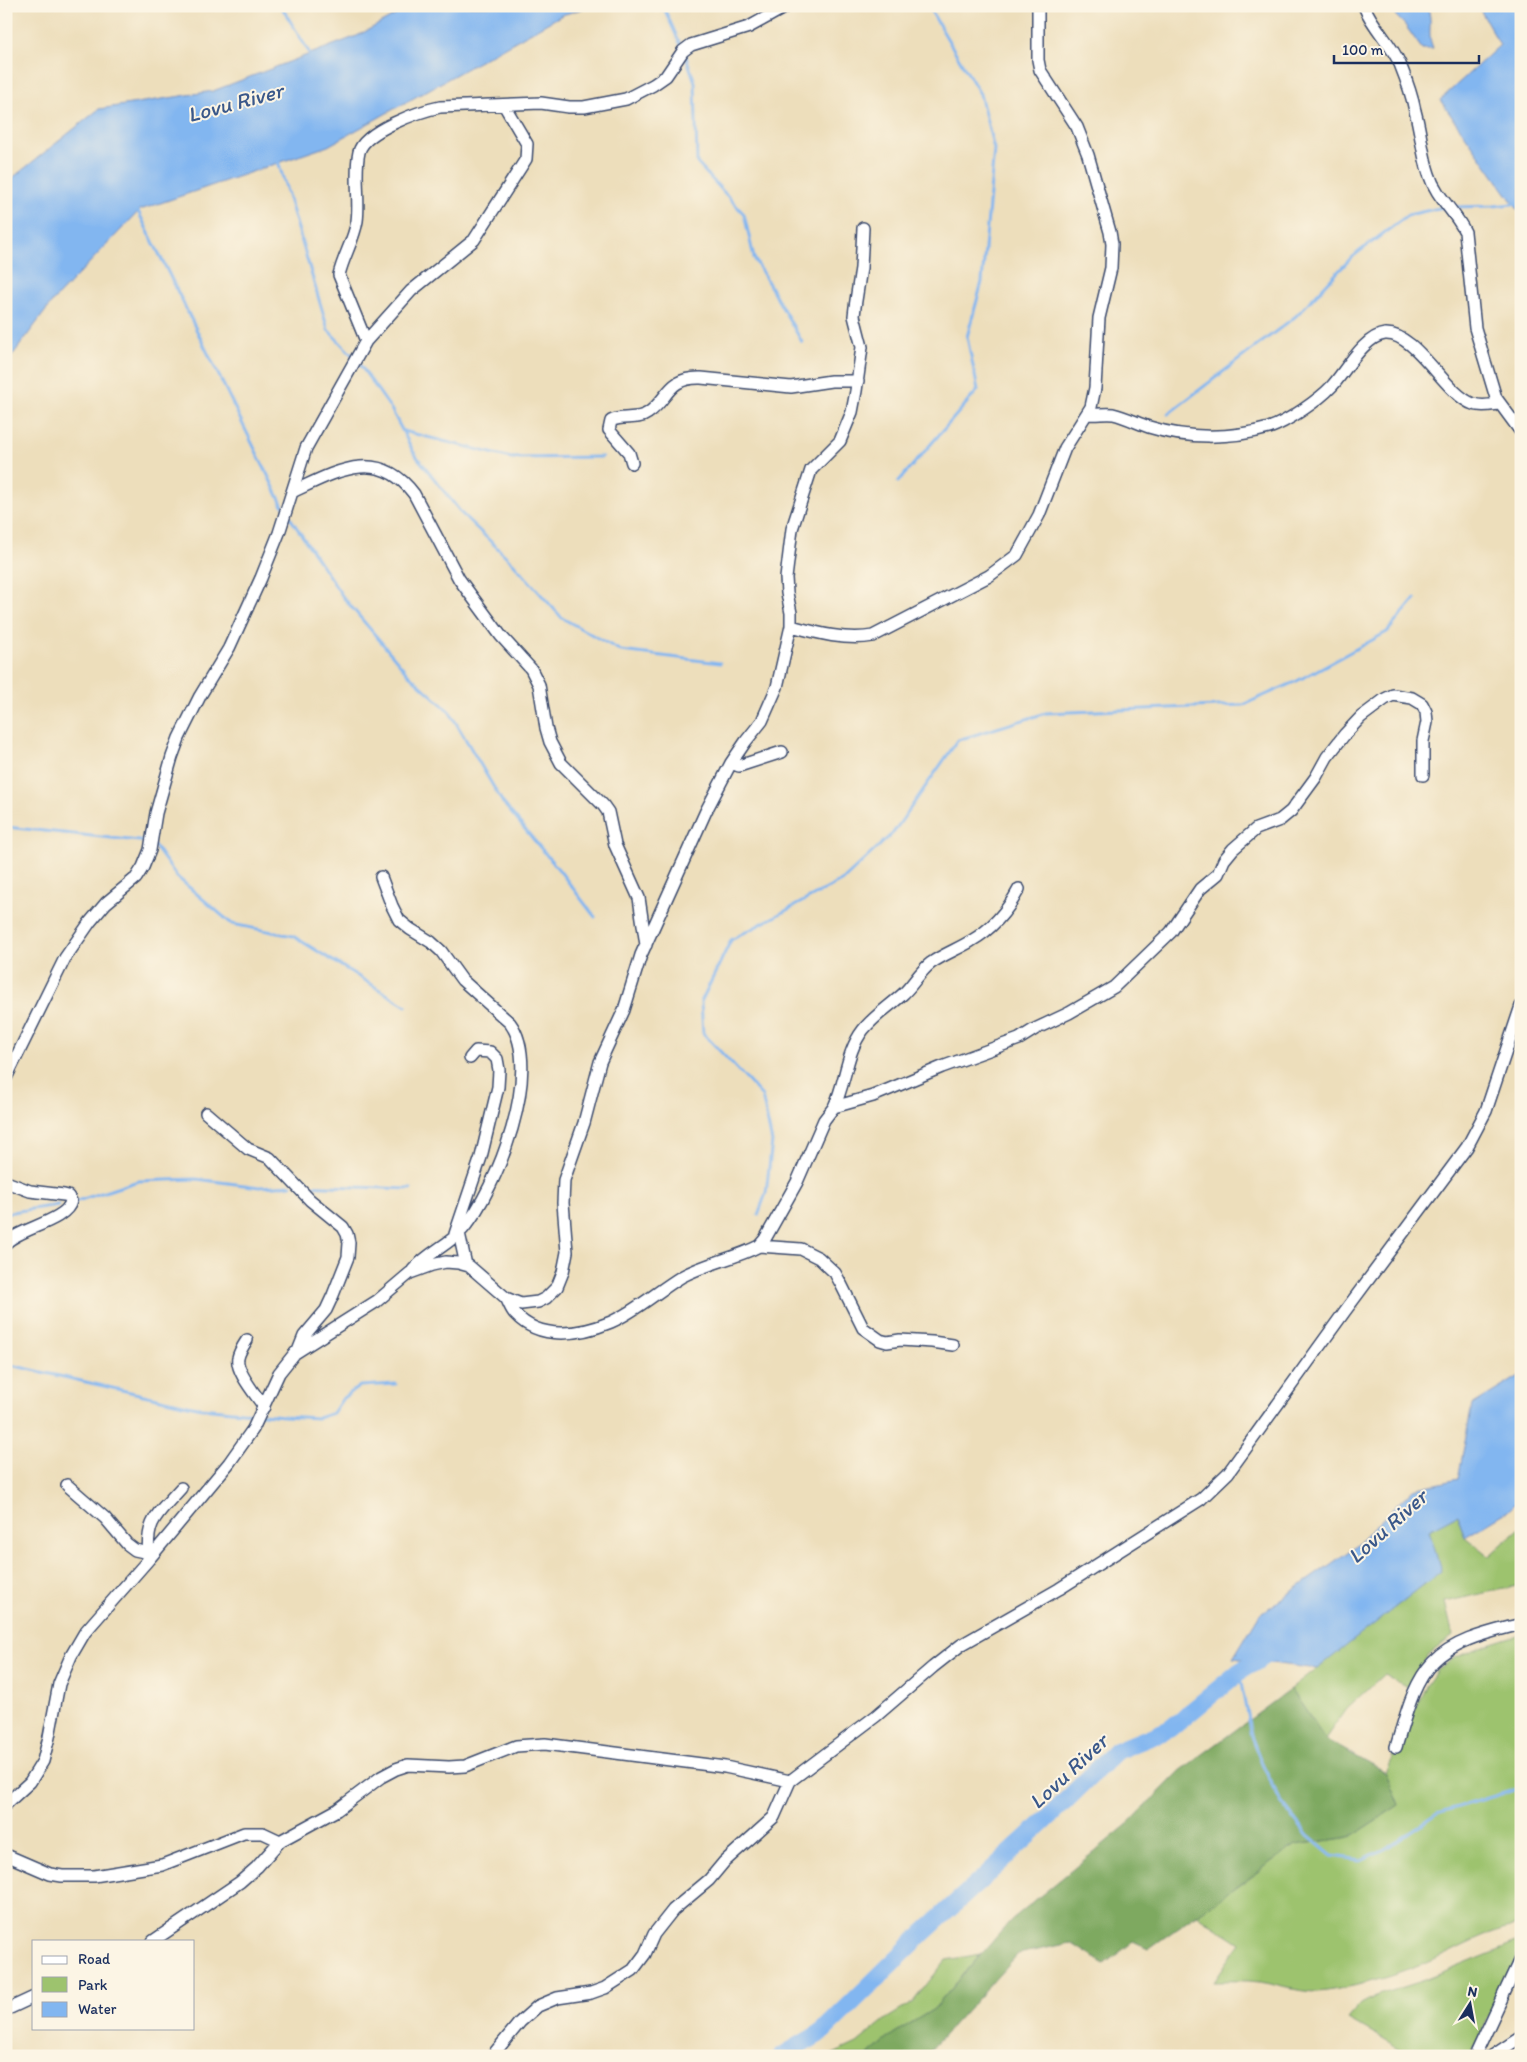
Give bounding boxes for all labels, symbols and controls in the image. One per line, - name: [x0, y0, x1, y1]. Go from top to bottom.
- scale bar: [1334, 32, 1480, 64]
- text: 100 m: [1342, 41, 1384, 59]
- water label: Lovu River: [184, 76, 288, 128]
- water label: Lovu River: [1342, 1482, 1435, 1569]
- water label: Lovu River: [1023, 1726, 1115, 1815]
- legend: [32, 1940, 195, 2030]
- text: Road: [78, 1950, 111, 1968]
- text: Park: [78, 1976, 108, 1994]
- north arrow: [1444, 1980, 1494, 2030]
- text: N: [1466, 1982, 1479, 2001]
- text: Water: [78, 2000, 117, 2018]

